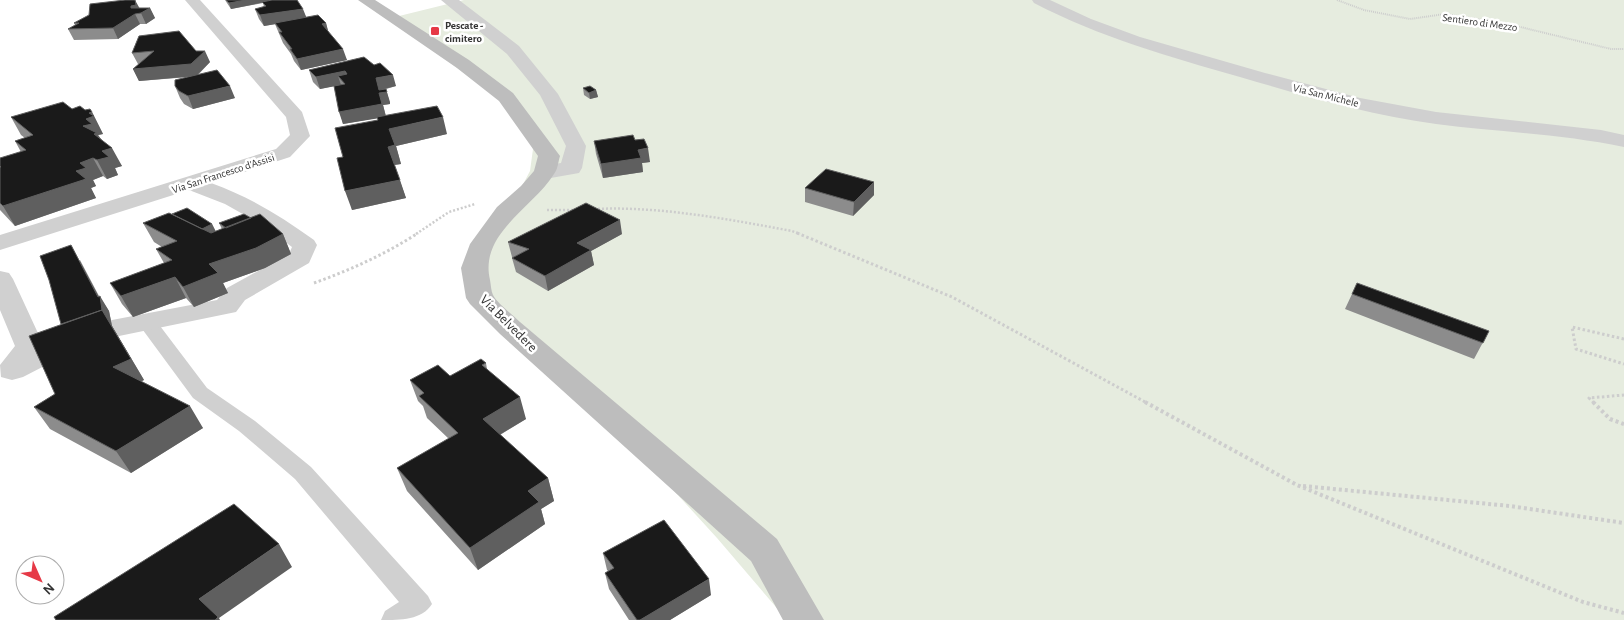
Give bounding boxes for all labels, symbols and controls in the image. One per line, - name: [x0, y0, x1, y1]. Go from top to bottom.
- street label: Sentiero di Mezzo: [1442, 12, 1518, 33]
- place label: Pescate - cimitero: [445, 20, 484, 44]
- marker: Pescate - cimitero: [429, 25, 441, 37]
- street label: Via San Michele: [1292, 82, 1360, 109]
- street label: Via San Francesco d'Assisi: [170, 152, 276, 195]
- street label: Via Belvedere: [477, 293, 539, 355]
- north arrow: [15, 555, 65, 605]
- text: N: [40, 580, 57, 597]

